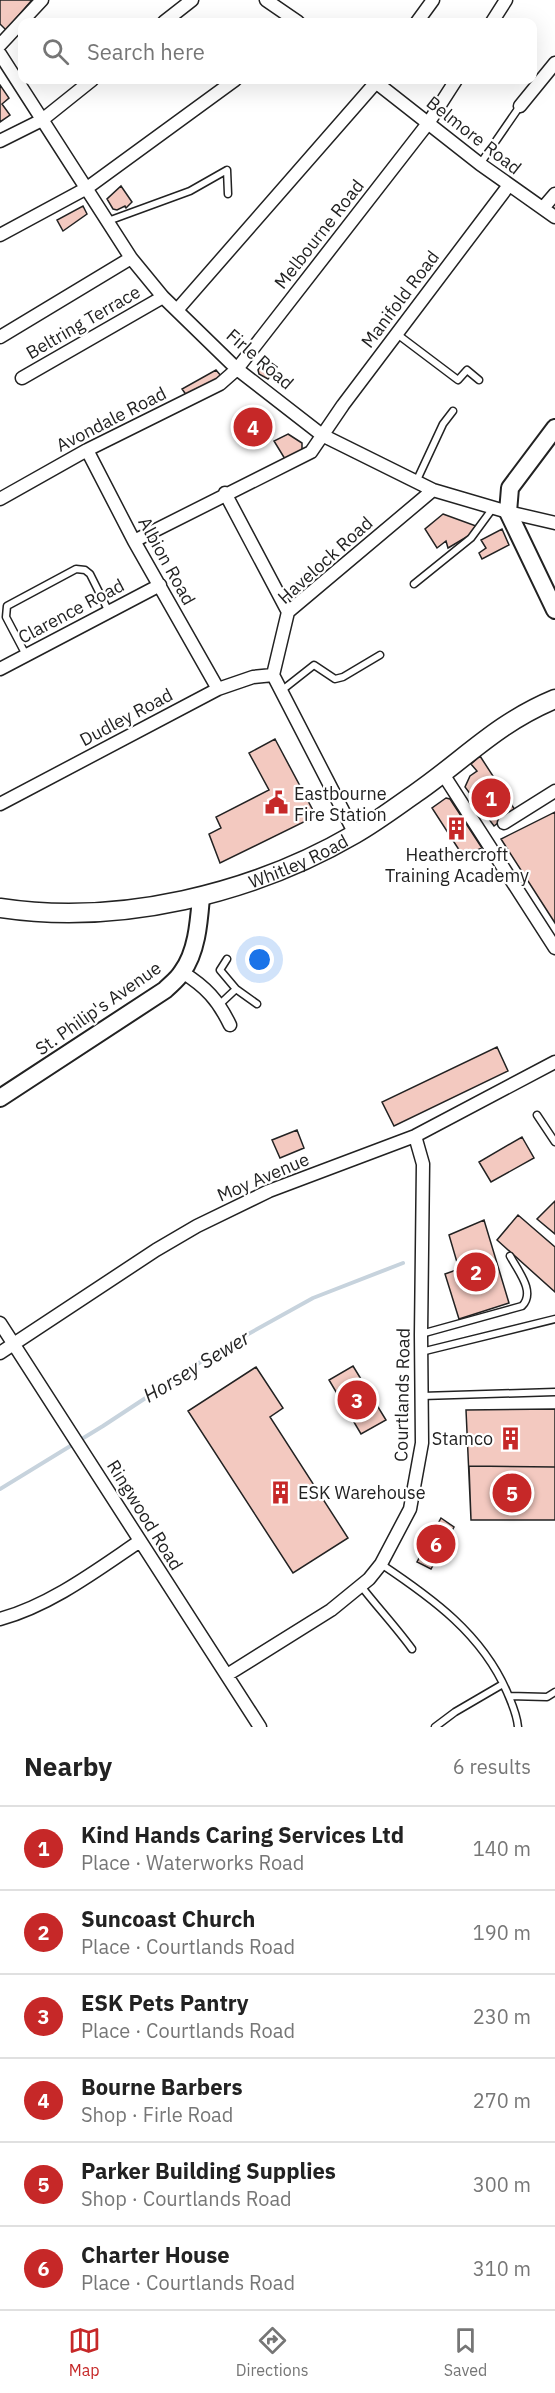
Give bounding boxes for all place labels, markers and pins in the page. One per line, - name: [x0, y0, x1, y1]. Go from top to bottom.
- pin: 4: [234, 404, 272, 450]
- pin: 1: [472, 776, 510, 820]
- place label: Eastbourne Fire Station: [294, 782, 387, 826]
- public building icon: Eastbourne Fire Station: [263, 790, 289, 816]
- building icon: Heathercroft Training Academy: [444, 815, 470, 841]
- place label: Heathercroft Training Academy: [385, 843, 529, 887]
- pin: 2: [456, 1250, 496, 1294]
- pin: 3: [338, 1378, 376, 1422]
- building icon: Stamco: [498, 1425, 524, 1451]
- place label: Stamco: [432, 1427, 493, 1450]
- pin: 5: [492, 1470, 532, 1516]
- building icon: ESK Warehouse: [267, 1479, 293, 1505]
- place label: ESK Warehouse: [298, 1481, 426, 1504]
- pin: 6: [416, 1522, 456, 1566]

